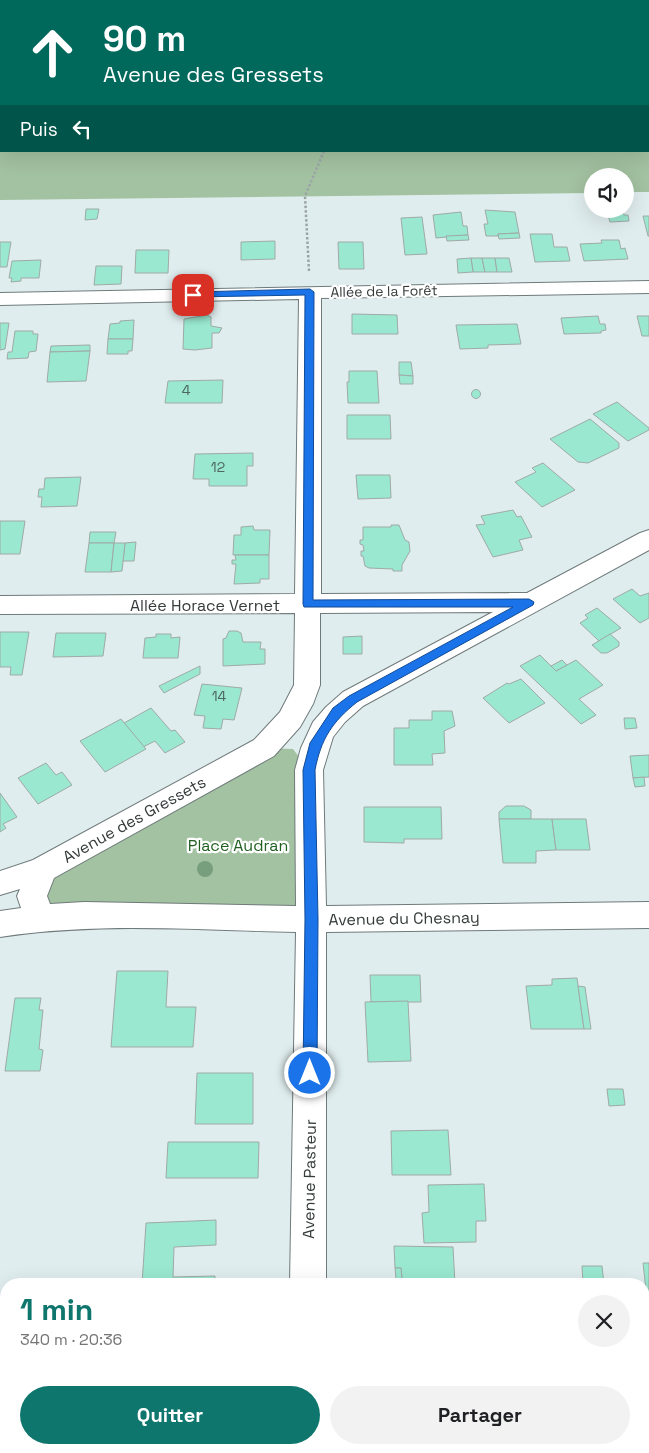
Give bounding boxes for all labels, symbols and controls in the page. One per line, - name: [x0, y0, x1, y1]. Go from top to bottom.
- text: 90 m: [103, 17, 186, 61]
- icon: ahead: [20, 20, 85, 85]
- text: Avenue des Gressets: [103, 60, 324, 88]
- icon: left: [68, 115, 96, 143]
- text: Puis: [20, 117, 58, 142]
- map controls: [584, 168, 634, 218]
- button: sound: [584, 168, 634, 218]
- pin: [172, 274, 214, 316]
- icon: arrive: [179, 281, 207, 309]
- street label: Allée de la Forêt: [330, 281, 438, 301]
- house number: 4: [182, 381, 191, 399]
- house number: 12: [211, 458, 225, 476]
- street label: Allée Horace Vernet: [130, 595, 280, 616]
- house number: 14: [212, 687, 227, 705]
- street label: Avenue des Gressets: [59, 771, 210, 868]
- park label: Place Audran: [188, 835, 288, 856]
- street label: Avenue du Chesnay: [328, 907, 480, 930]
- position arrow: [283, 1046, 335, 1098]
- street label: Avenue Pasteur: [298, 1119, 321, 1239]
- text: 1 min: [20, 1290, 93, 1329]
- button: close: [578, 1295, 630, 1347]
- text: 340 m · 20:36: [20, 1329, 122, 1350]
- button: Quitter: [20, 1386, 320, 1444]
- button: Partager: [330, 1386, 630, 1444]

